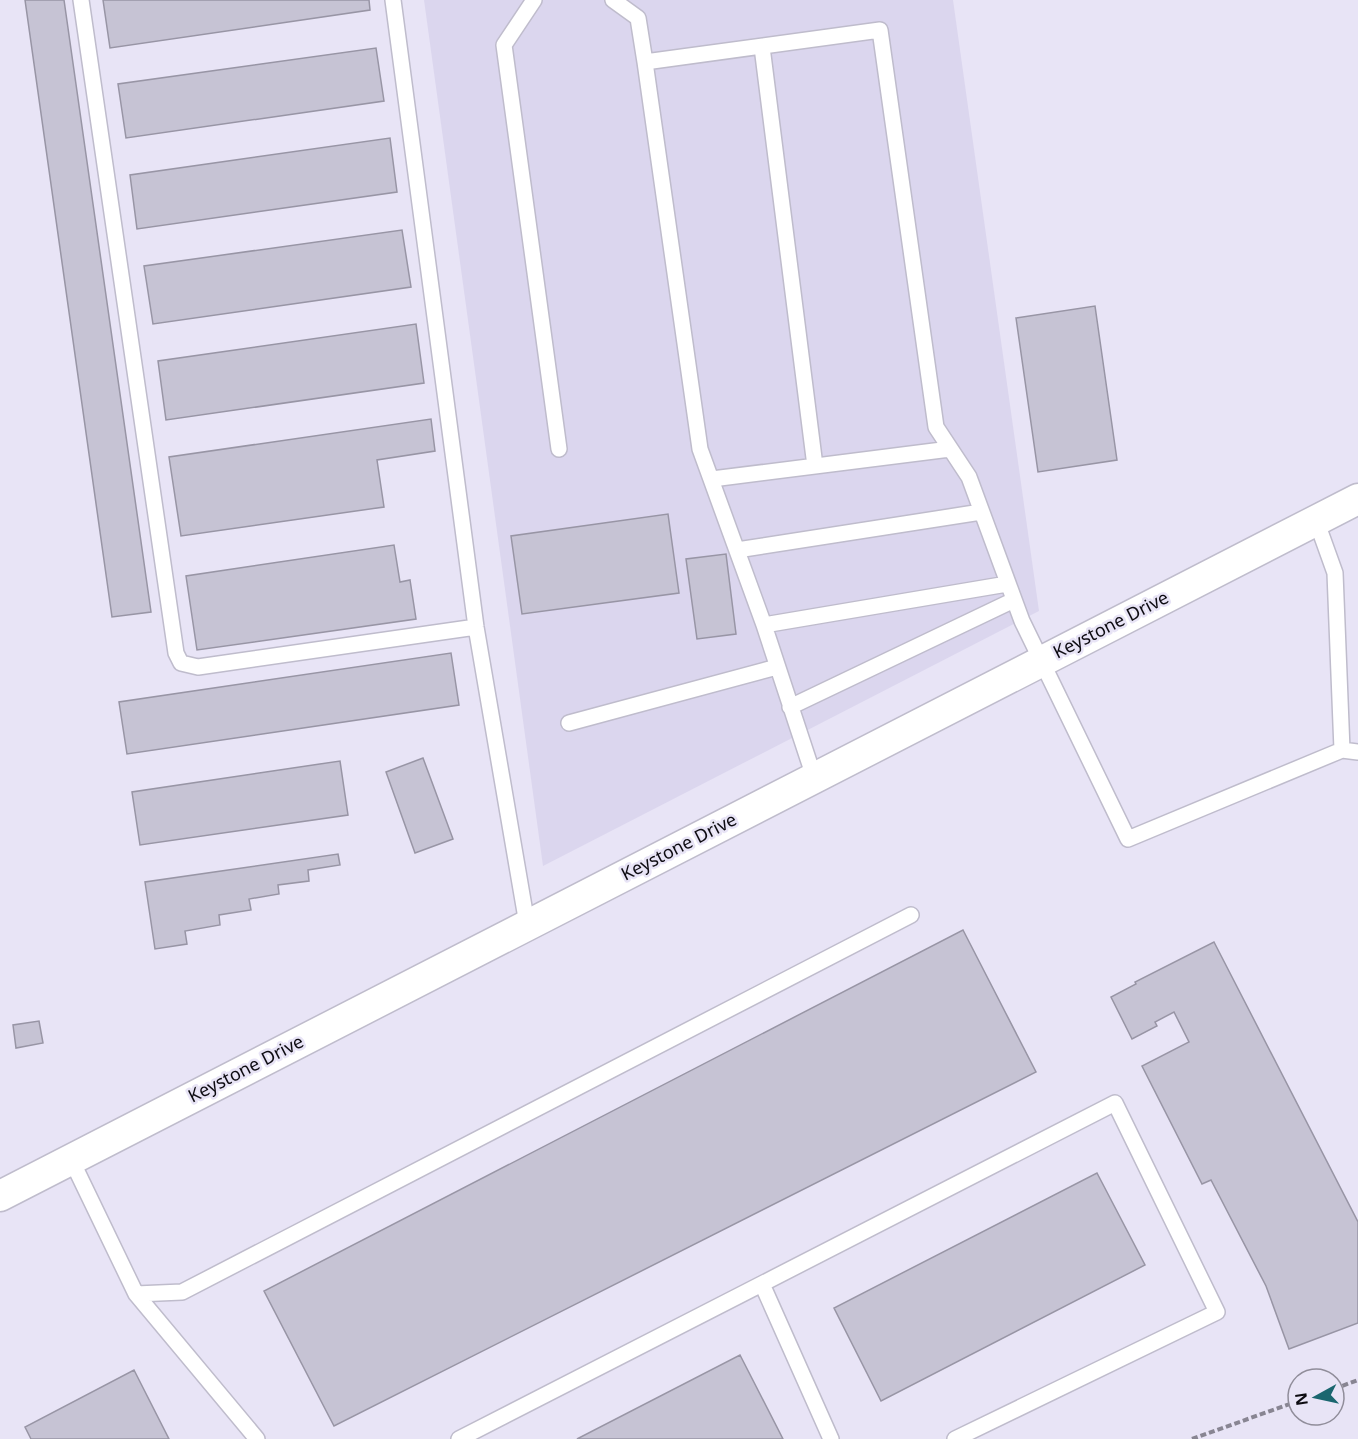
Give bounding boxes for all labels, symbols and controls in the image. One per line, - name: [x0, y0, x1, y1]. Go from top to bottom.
- street label: Keystone Drive: [1049, 585, 1172, 664]
- street label: Keystone Drive: [617, 807, 740, 886]
- street label: Keystone Drive: [184, 1029, 307, 1108]
- north arrow: [1286, 1367, 1346, 1427]
- text: N: [1289, 1391, 1313, 1407]

